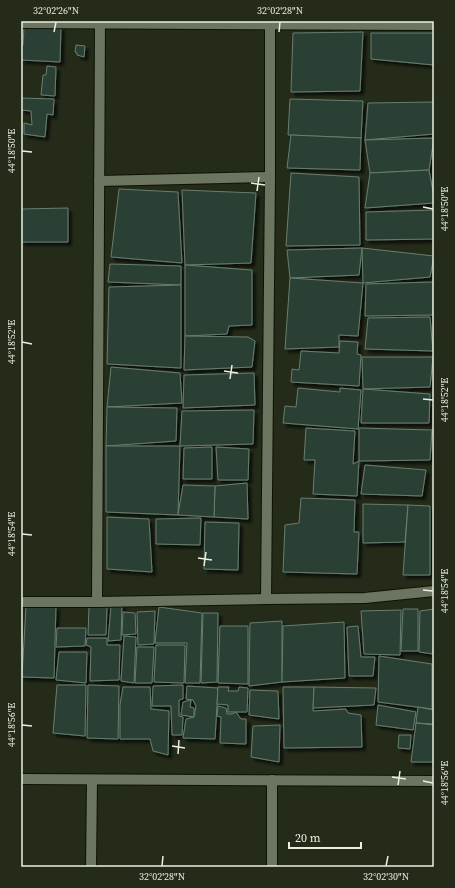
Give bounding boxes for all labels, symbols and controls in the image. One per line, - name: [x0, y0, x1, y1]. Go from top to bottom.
- text: 32°02'26"N: [33, 4, 79, 17]
- text: 32°02'28"N: [257, 4, 303, 17]
- text: 44°18'50"E: [5, 129, 18, 173]
- text: 44°18'50"E: [438, 187, 451, 231]
- text: 44°18'52"E: [5, 320, 18, 364]
- text: 44°18'52"E: [438, 378, 451, 422]
- text: 44°18'54"E: [5, 512, 18, 556]
- text: 44°18'54"E: [438, 569, 451, 613]
- text: 44°18'56"E: [5, 703, 18, 747]
- text: 44°18'56"E: [438, 761, 451, 805]
- scale bar: [289, 824, 361, 850]
- text: 20 m: [295, 830, 321, 846]
- text: 32°02'28"N: [139, 870, 185, 883]
- text: 32°02'30"N: [363, 870, 409, 883]

